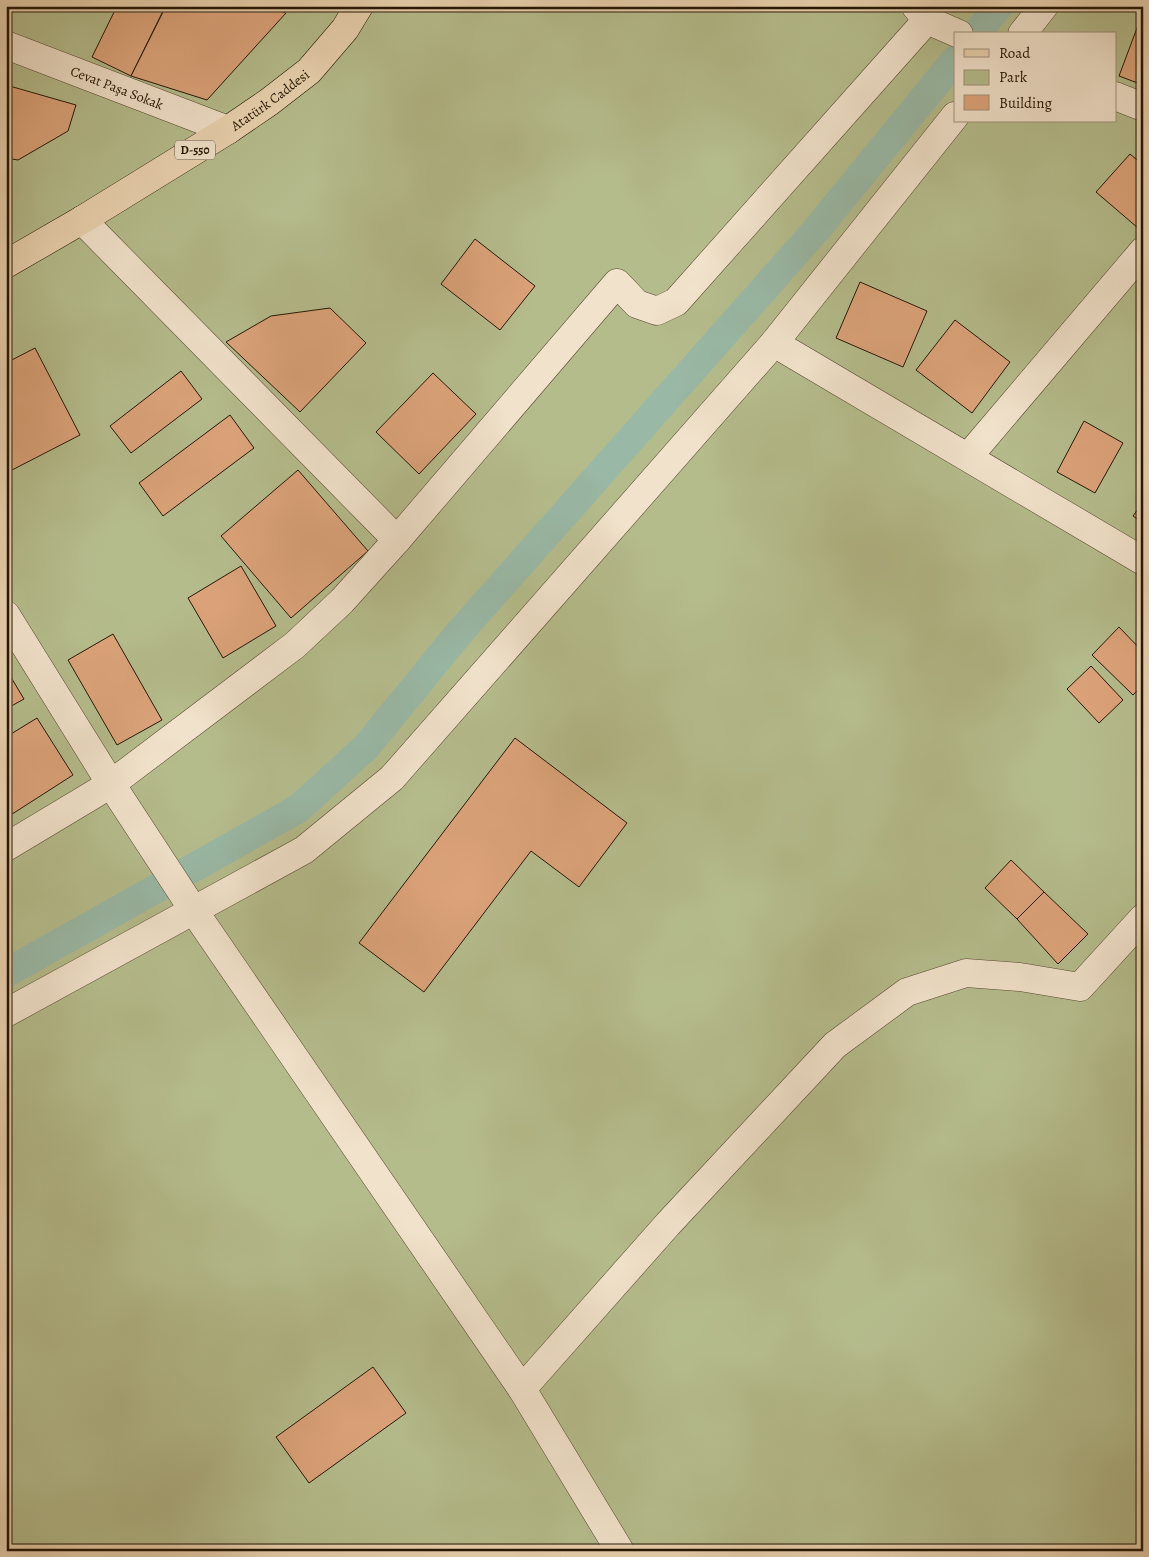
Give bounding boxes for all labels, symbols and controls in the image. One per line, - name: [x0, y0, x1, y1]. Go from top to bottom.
- legend: [954, 32, 1116, 122]
- text: Road: [999, 43, 1031, 63]
- street label: Cevat Paşa Sokak: [68, 62, 166, 114]
- street label: Atatürk Caddesi: [226, 65, 313, 136]
- text: Park: [999, 67, 1028, 87]
- text: Building: [999, 93, 1052, 113]
- road number: D-550: [175, 140, 215, 160]

